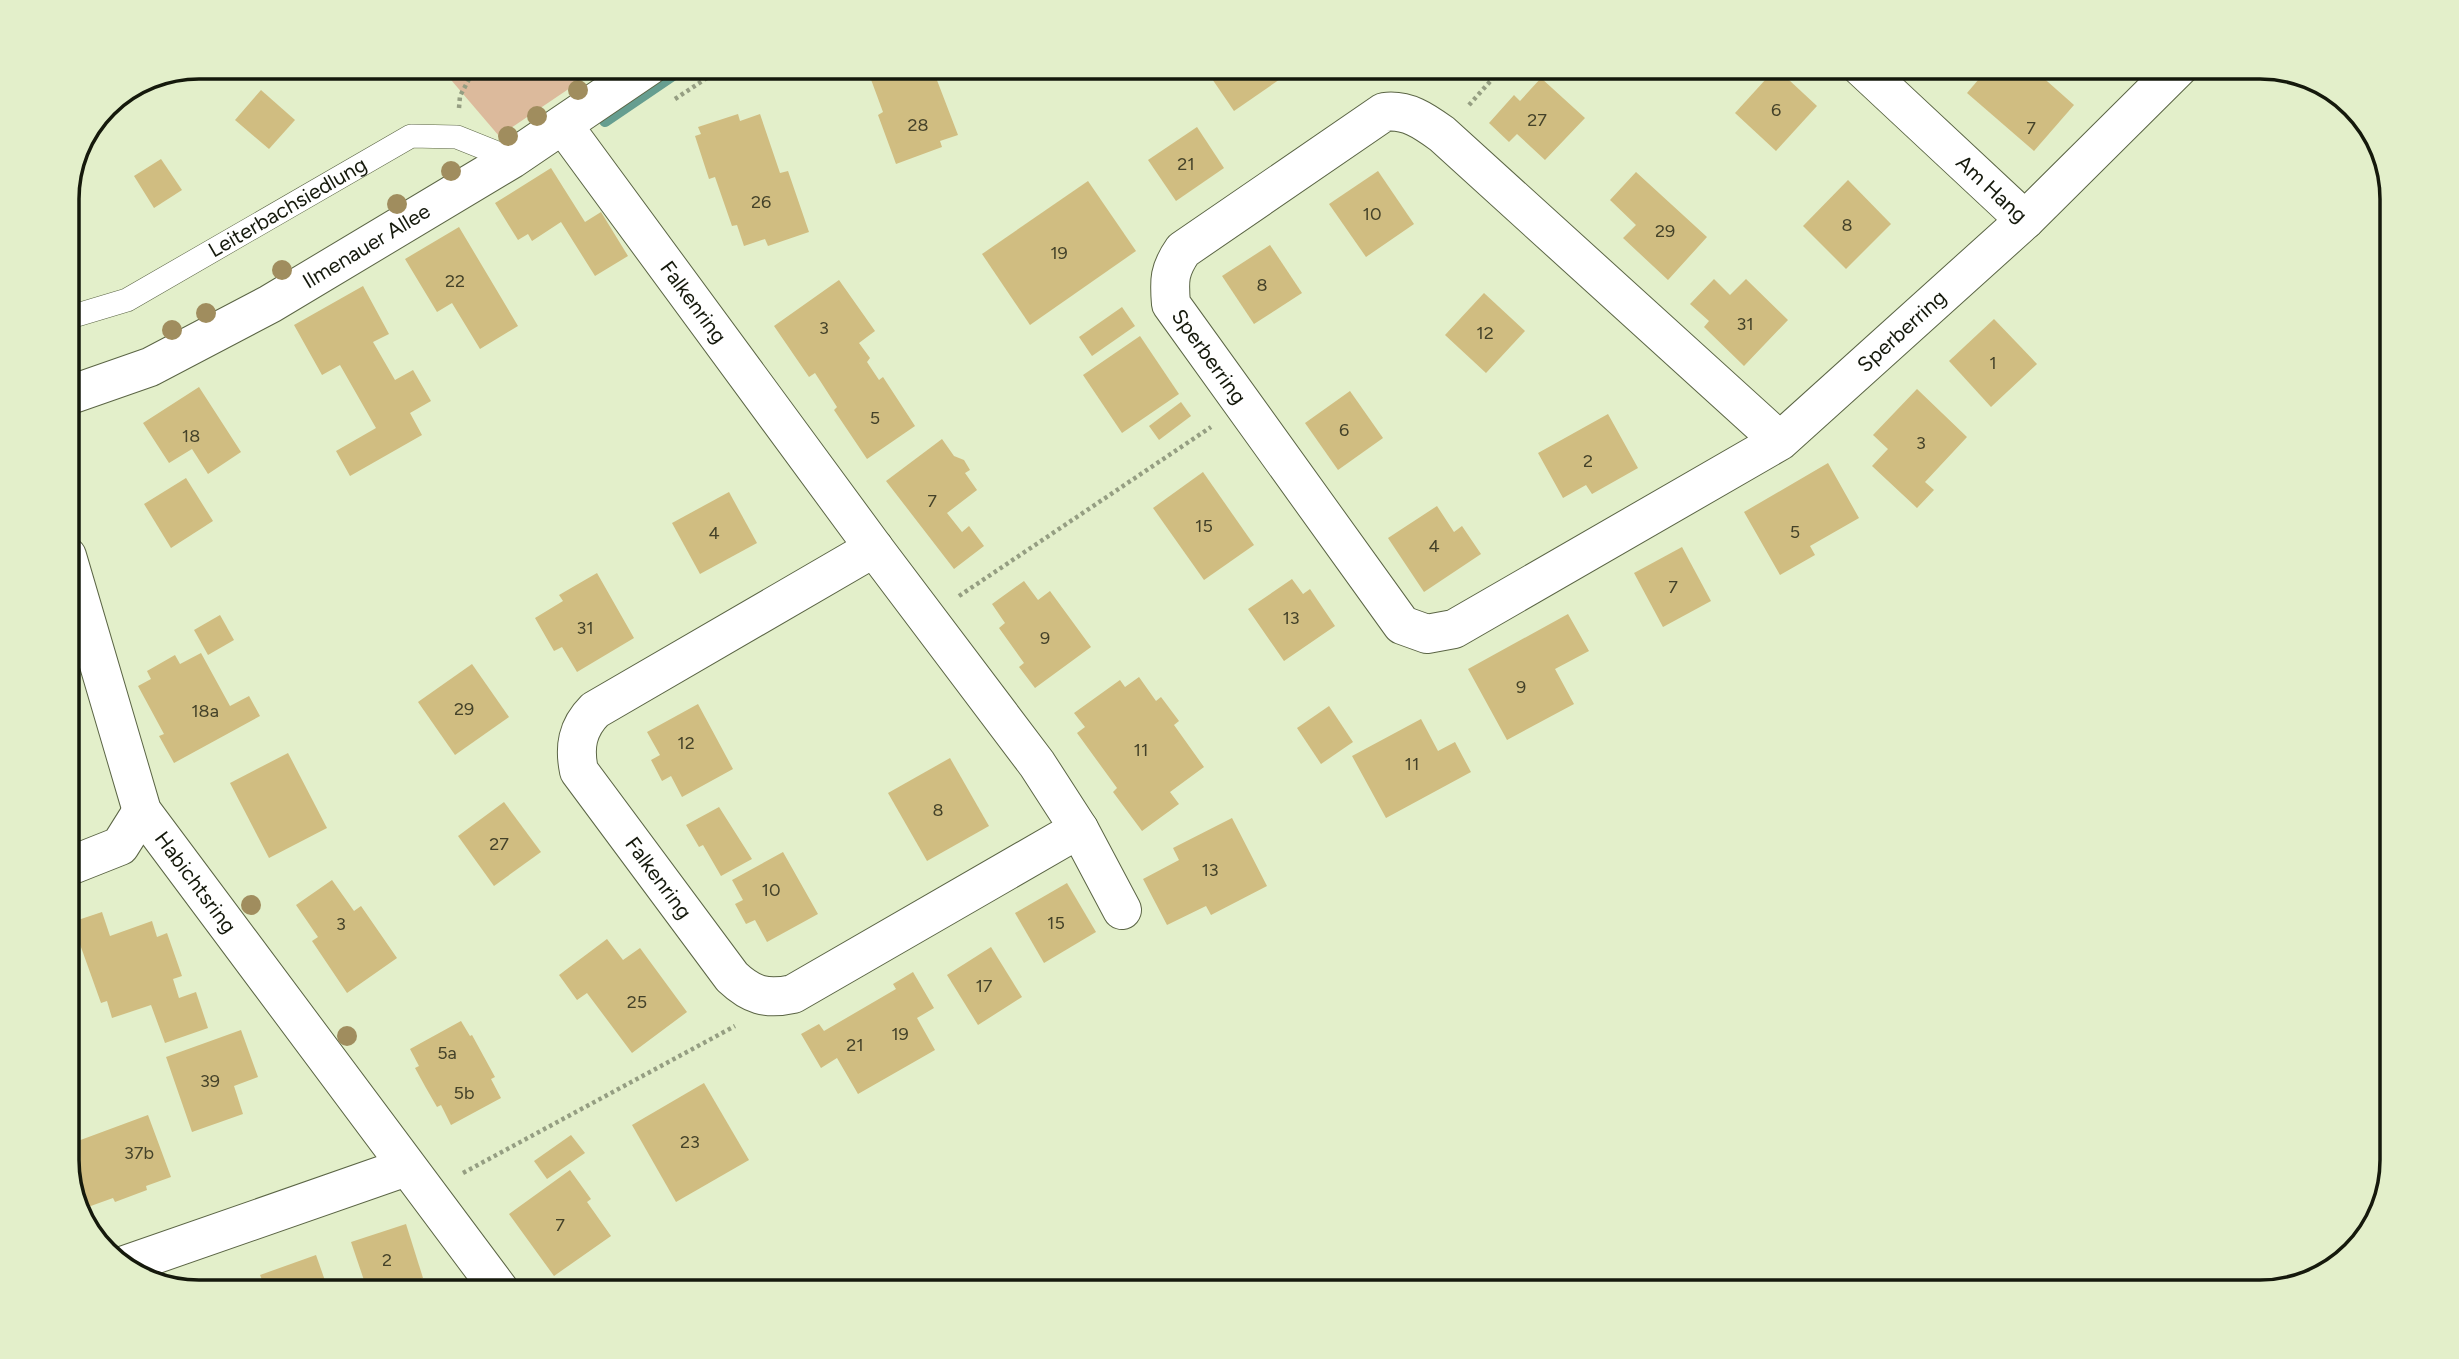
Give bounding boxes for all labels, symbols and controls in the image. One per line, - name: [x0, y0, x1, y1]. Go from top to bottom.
- house number: 6: [1771, 99, 1781, 121]
- house number: 27: [1527, 109, 1547, 131]
- house number: 28: [907, 114, 929, 136]
- house number: 7: [2026, 117, 2036, 139]
- street label: Am Hang: [1951, 149, 2033, 228]
- street label: Leiterbachsiedlung: [204, 151, 371, 262]
- house number: 21: [1177, 153, 1195, 175]
- house number: 26: [751, 191, 771, 213]
- street label: Ilmenauer Allee: [298, 198, 434, 293]
- house number: 10: [1363, 203, 1381, 225]
- house number: 8: [1841, 214, 1853, 236]
- house number: 29: [1655, 220, 1675, 242]
- house number: 19: [1050, 242, 1068, 264]
- street label: Falkenring: [655, 256, 732, 348]
- house number: 22: [445, 270, 465, 292]
- house number: 8: [1256, 274, 1268, 296]
- street label: Sperberring: [1852, 284, 1951, 377]
- street label: Sperberring: [1167, 304, 1252, 409]
- house number: 31: [1736, 313, 1754, 335]
- house number: 3: [819, 317, 829, 339]
- house number: 12: [1476, 322, 1494, 344]
- house number: 1: [1989, 352, 1997, 374]
- house number: 5: [870, 407, 880, 429]
- house number: 6: [1339, 419, 1349, 441]
- house number: 18: [182, 425, 200, 447]
- house number: 3: [1916, 432, 1926, 454]
- house number: 2: [1583, 450, 1593, 472]
- house number: 7: [927, 490, 937, 512]
- house number: 15: [1195, 515, 1213, 537]
- house number: 5: [1790, 521, 1800, 543]
- house number: 4: [708, 522, 720, 544]
- house number: 4: [1428, 535, 1440, 557]
- house number: 7: [1668, 576, 1678, 598]
- house number: 13: [1282, 607, 1300, 629]
- house number: 31: [576, 617, 594, 639]
- house number: 9: [1040, 627, 1050, 649]
- house number: 9: [1516, 676, 1526, 698]
- house number: 29: [454, 698, 474, 720]
- house number: 18a: [191, 700, 219, 722]
- house number: 12: [677, 732, 695, 754]
- house number: 11: [1134, 739, 1148, 761]
- house number: 11: [1405, 753, 1419, 775]
- house number: 8: [932, 799, 944, 821]
- street label: Habichtsring: [150, 826, 242, 938]
- street label: Falkenring: [620, 832, 697, 924]
- house number: 27: [489, 833, 509, 855]
- house number: 13: [1201, 859, 1219, 881]
- house number: 10: [762, 879, 780, 901]
- house number: 15: [1047, 912, 1065, 934]
- house number: 3: [336, 913, 346, 935]
- house number: 17: [975, 975, 993, 997]
- house number: 25: [627, 991, 647, 1013]
- house number: 19: [891, 1023, 909, 1045]
- house number: 21: [846, 1034, 864, 1056]
- house number: 5a: [437, 1042, 457, 1064]
- house number: 39: [200, 1070, 220, 1092]
- house number: 5b: [454, 1082, 474, 1104]
- house number: 23: [680, 1131, 700, 1153]
- house number: 37b: [124, 1142, 154, 1164]
- house number: 7: [555, 1214, 565, 1236]
- house number: 2: [382, 1249, 392, 1271]

